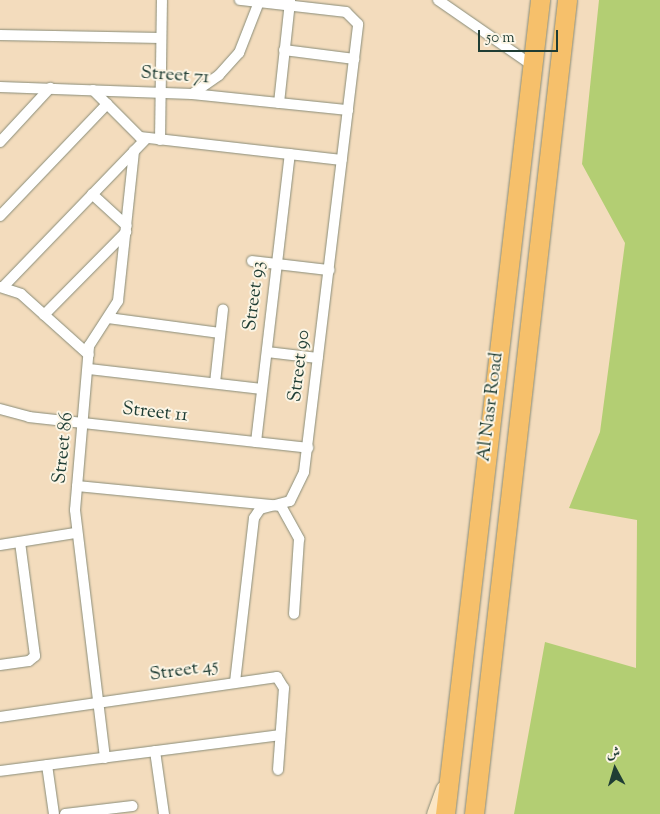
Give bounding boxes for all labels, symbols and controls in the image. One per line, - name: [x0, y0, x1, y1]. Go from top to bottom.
- scale bar: [480, 20, 560, 52]
- text: 50 m: [486, 28, 515, 49]
- street label: Street 71: [140, 62, 210, 90]
- street label: Street 93: [239, 260, 271, 332]
- street label: Street 90: [284, 329, 316, 403]
- street label: Al Nasr Road: [473, 351, 509, 463]
- street label: Street 11: [121, 398, 189, 428]
- street label: Street 86: [49, 411, 79, 485]
- street label: Street 45: [148, 655, 220, 687]
- text: ش: [605, 743, 621, 765]
- north arrow: [590, 744, 640, 794]

